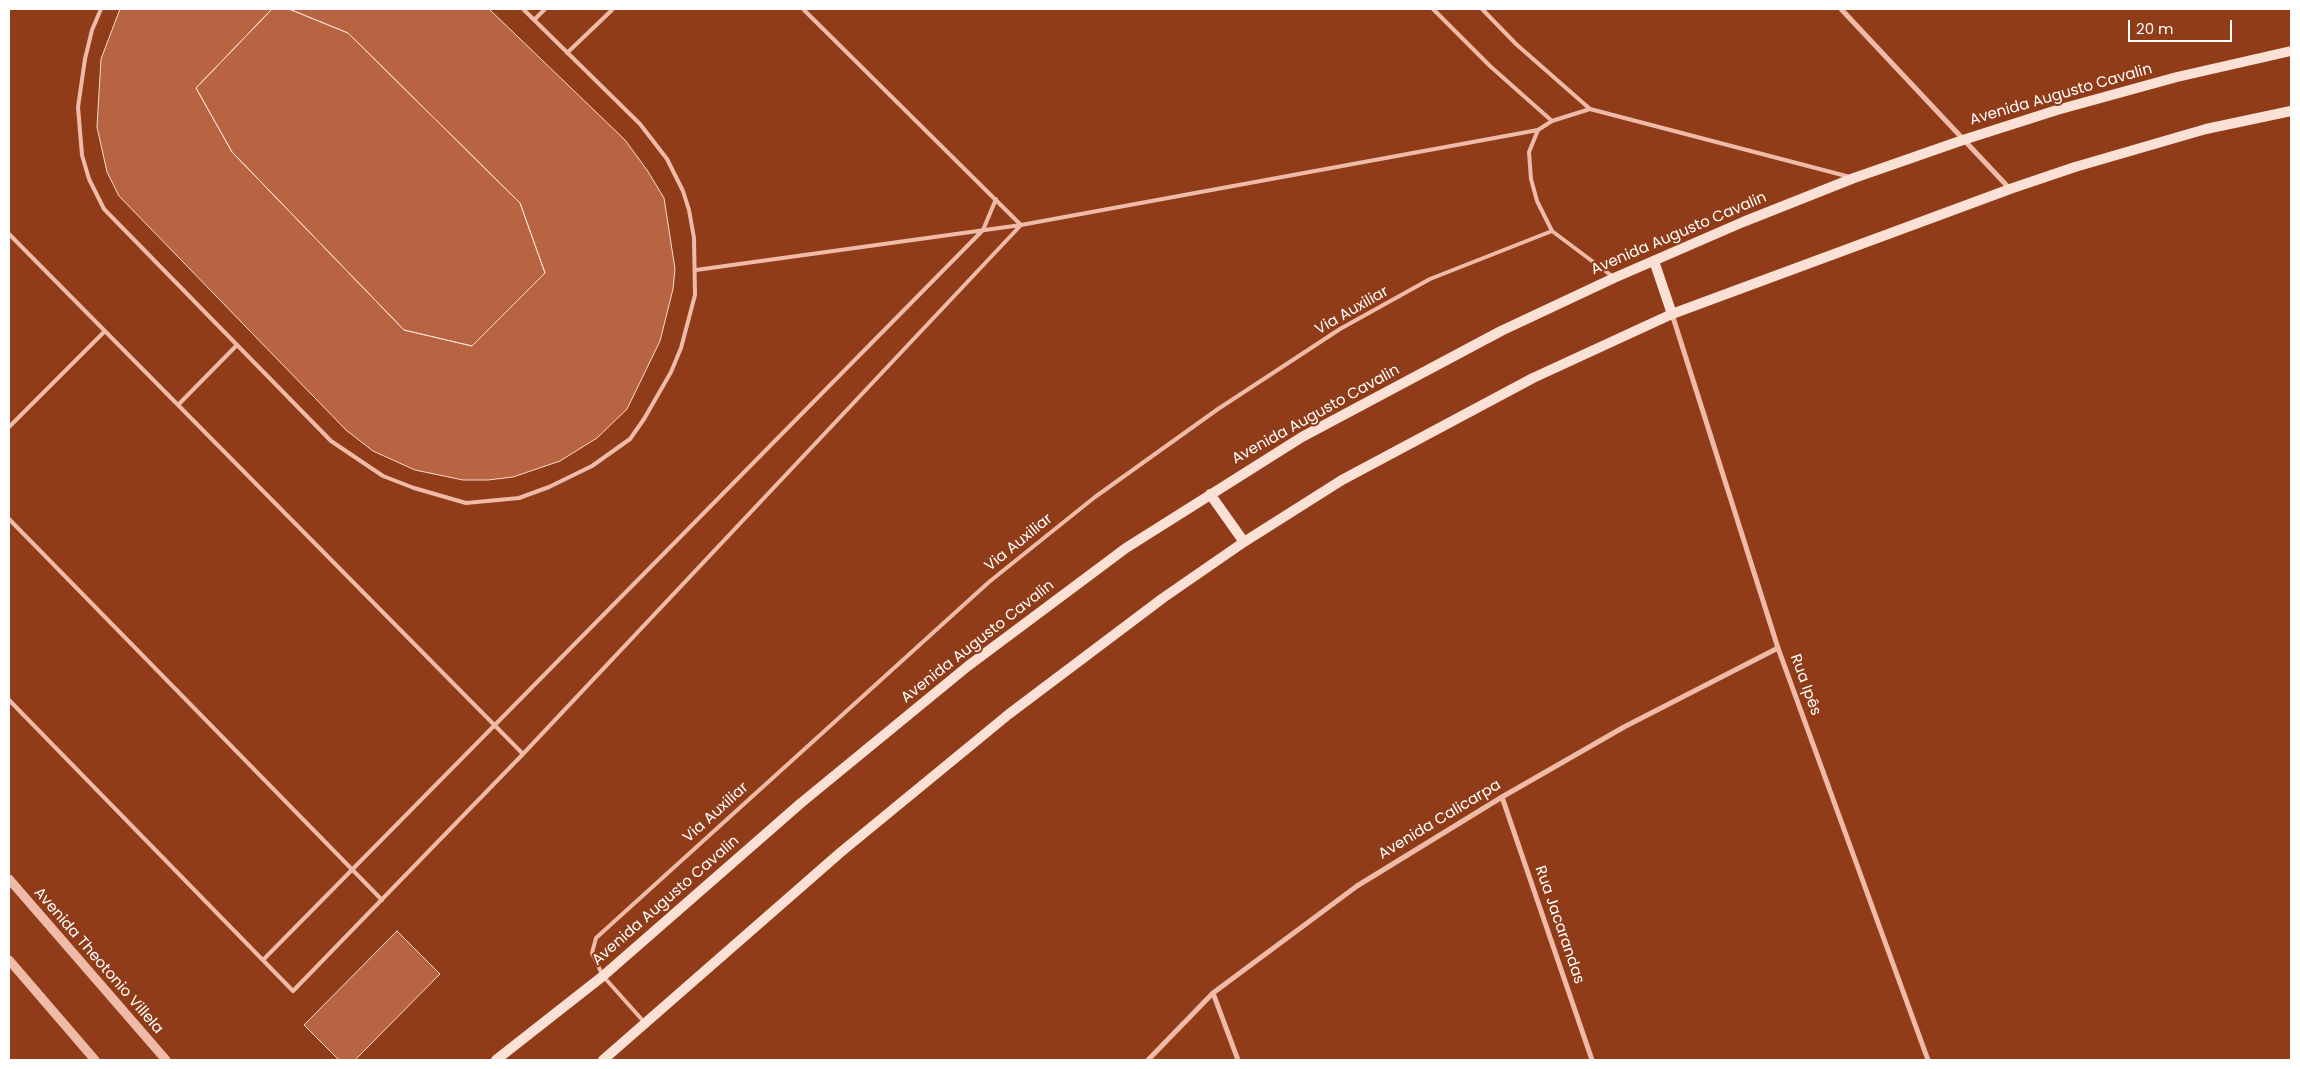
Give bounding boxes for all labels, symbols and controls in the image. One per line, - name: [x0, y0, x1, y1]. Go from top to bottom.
- scale bar: [2130, 10, 2234, 42]
- text: 20 m: [2136, 18, 2174, 39]
- street label: Avenida Augusto Cavalin: [1968, 60, 2154, 130]
- street label: Avenida Augusto Cavalin: [1588, 189, 1770, 279]
- street label: Via Auxiliar: [1312, 283, 1392, 339]
- street label: Avenida Augusto Cavalin: [1229, 361, 1403, 469]
- street label: Via Auxiliar: [982, 510, 1056, 576]
- street label: Avenida Augusto Cavalin: [898, 577, 1058, 707]
- street label: Rua Ipês: [1786, 652, 1824, 718]
- street label: Avenida Calicarpa: [1376, 776, 1504, 864]
- street label: Via Auxiliar: [680, 779, 752, 847]
- street label: Avenida Augusto Cavalin: [589, 832, 743, 970]
- street label: Rua Jacarandas: [1530, 864, 1588, 986]
- street label: Avenida Theotonio Villela: [29, 884, 167, 1038]

